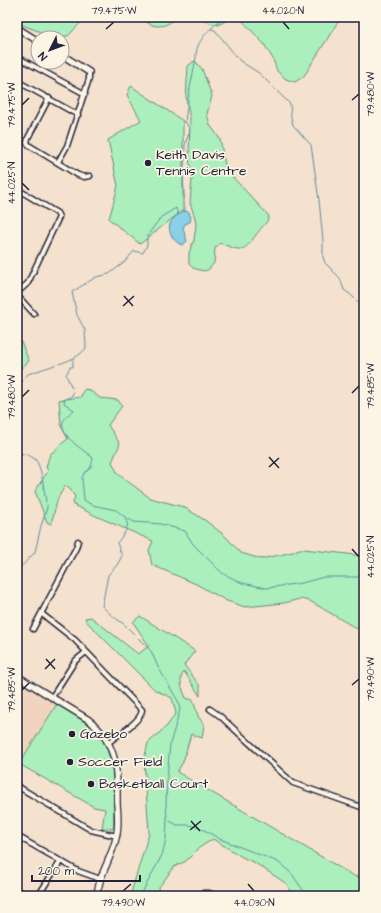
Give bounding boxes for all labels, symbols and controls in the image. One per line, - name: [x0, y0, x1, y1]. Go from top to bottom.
- text: 79.475°W: [92, 4, 137, 18]
- text: 44.020°N: [262, 4, 304, 18]
- north arrow: [30, 30, 70, 70]
- text: N: [35, 49, 51, 64]
- text: 79.480°W: [364, 71, 378, 116]
- text: 79.475°W: [5, 82, 19, 127]
- place label: Keith Davis Tennis Centre: [156, 145, 247, 181]
- marker: Keith Davis Tennis Centre: [143, 158, 153, 168]
- text: 44.025°N: [5, 162, 19, 204]
- text: 79.485°W: [364, 363, 378, 409]
- text: 79.480°W: [5, 374, 19, 419]
- text: 44.025°N: [364, 536, 378, 578]
- text: 79.490°W: [364, 657, 378, 701]
- text: 79.485°W: [5, 667, 19, 713]
- place label: Gazebo: [80, 724, 127, 744]
- marker: Gazebo: [67, 729, 77, 739]
- place label: Soccer Field: [78, 752, 162, 772]
- marker: Soccer Field: [65, 757, 75, 767]
- place label: Basketball Court: [99, 774, 209, 794]
- marker: Basketball Court: [86, 779, 96, 789]
- scale bar: [32, 857, 140, 883]
- text: 200 m: [38, 863, 75, 880]
- text: 79.490°W: [101, 896, 145, 910]
- text: 44.030°N: [233, 896, 275, 910]

